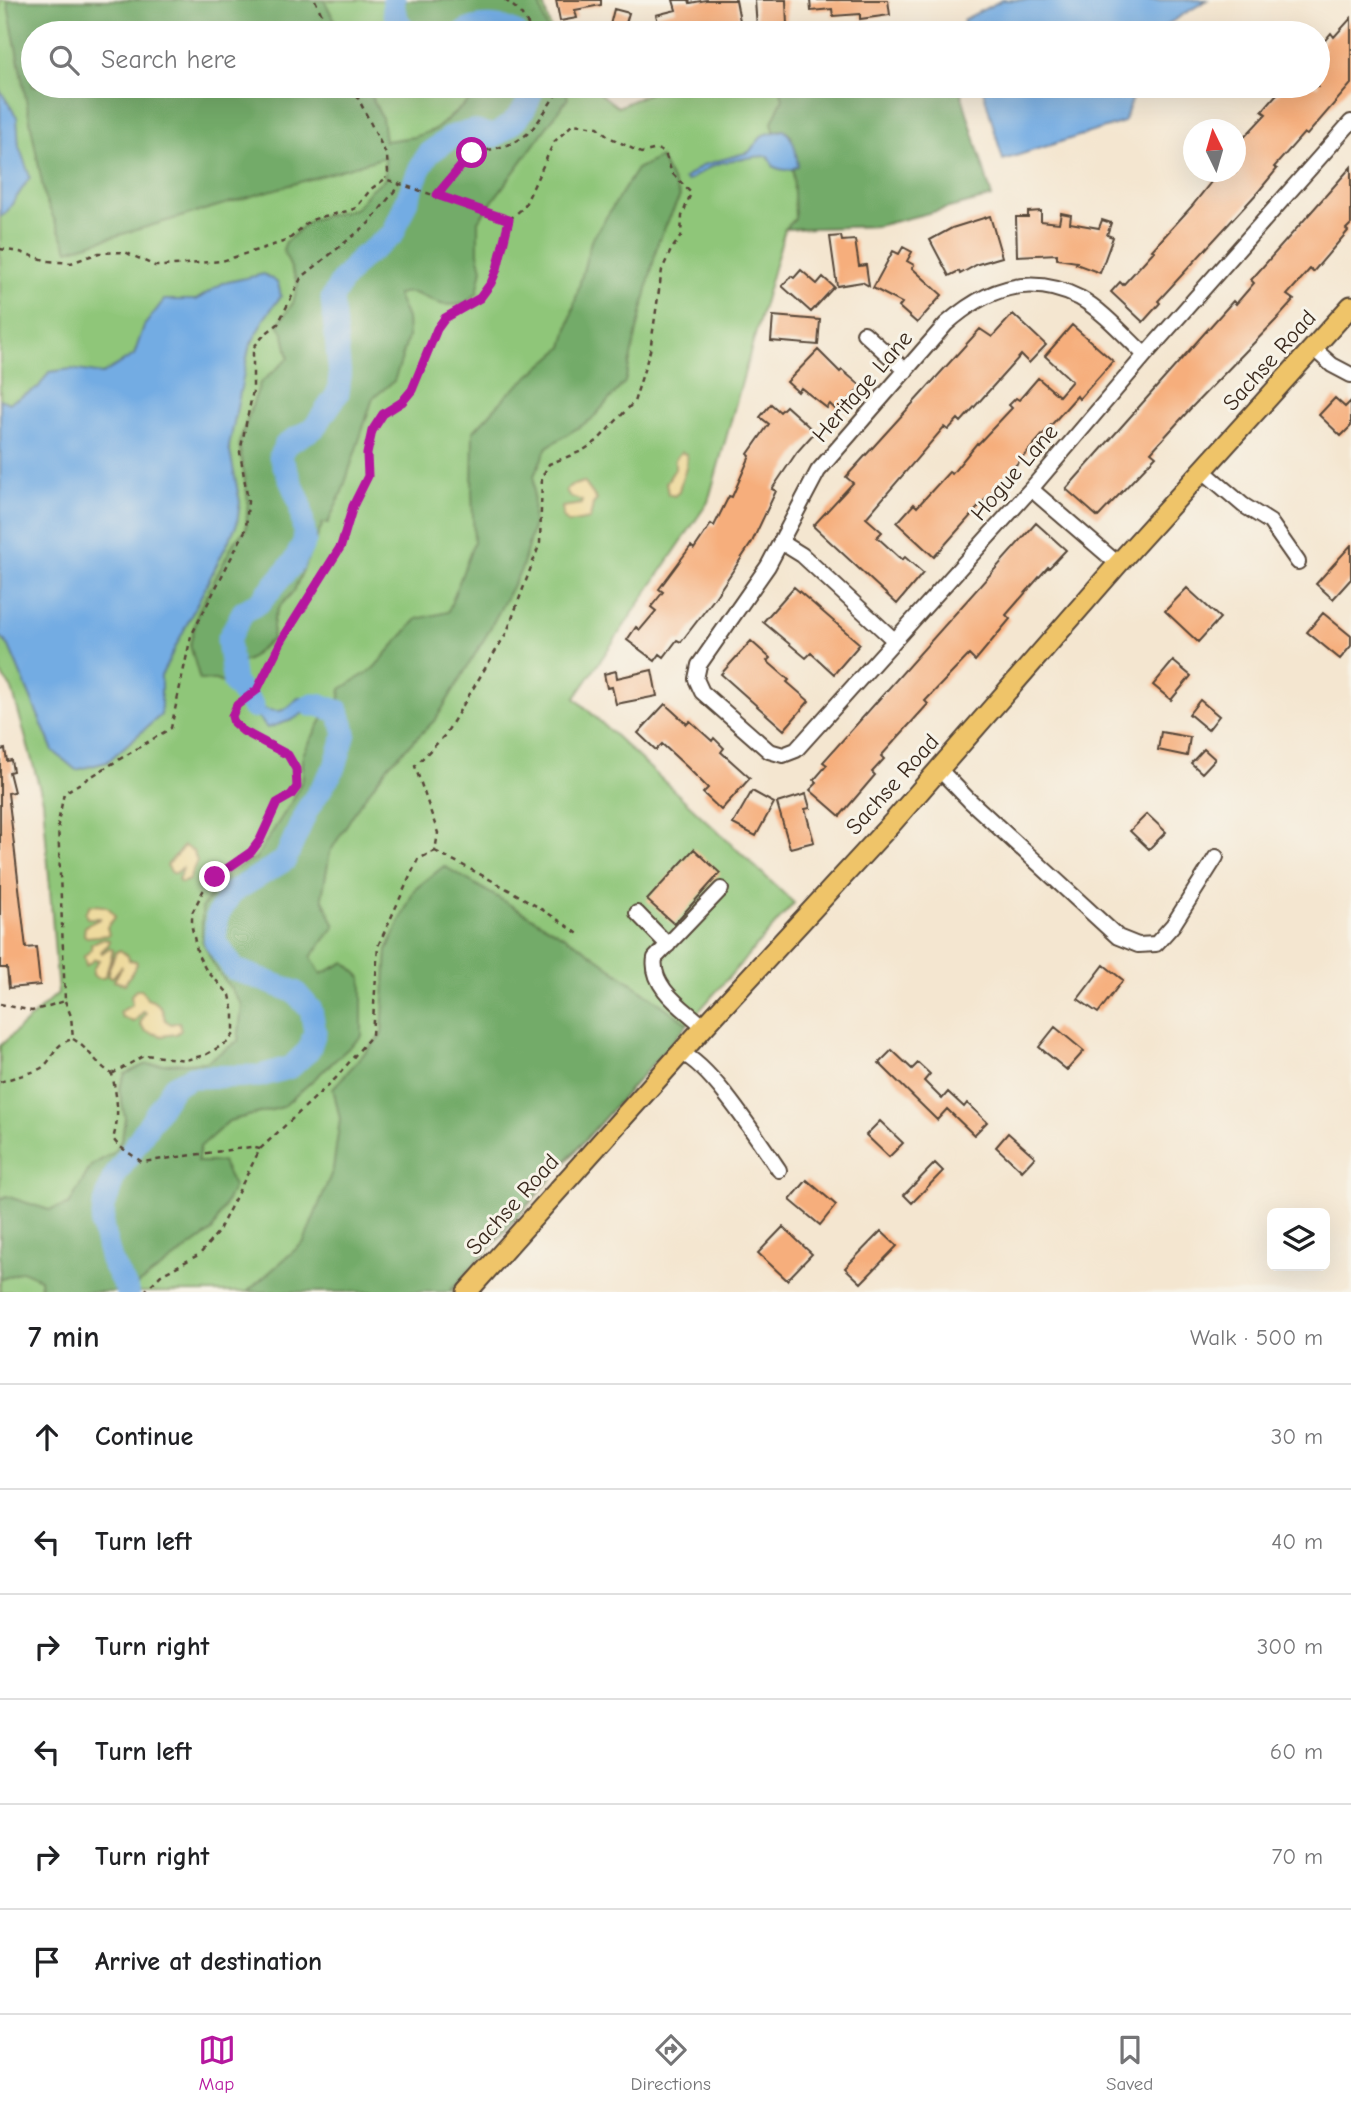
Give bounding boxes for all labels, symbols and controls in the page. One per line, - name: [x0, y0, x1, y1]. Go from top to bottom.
- search box: [21, 21, 1330, 98]
- icon: search: [45, 41, 83, 79]
- text: Search here: [101, 45, 236, 75]
- north arrow: [1183, 119, 1246, 182]
- route start: [456, 137, 487, 168]
- street label: Sachse Road: [1217, 304, 1322, 416]
- street label: Heritage Lane: [807, 325, 918, 448]
- street label: Hogue Lane: [965, 419, 1064, 526]
- street label: Sachse Road: [840, 728, 945, 840]
- route end: [199, 861, 230, 892]
- street label: Sachse Road: [460, 1148, 565, 1260]
- map controls: [1267, 1208, 1330, 1271]
- button: layers: [1267, 1208, 1330, 1271]
- text: 7 min: [28, 1320, 100, 1355]
- text: Walk · 500 m: [1190, 1324, 1323, 1351]
- icon: ahead: [28, 1418, 66, 1456]
- text: Continue: [95, 1422, 193, 1452]
- text: 30 m: [1271, 1423, 1323, 1450]
- icon: left: [28, 1523, 66, 1561]
- text: Turn left: [95, 1527, 192, 1557]
- text: 40 m: [1271, 1528, 1323, 1555]
- icon: right: [28, 1628, 66, 1666]
- text: Turn right: [95, 1632, 209, 1662]
- text: 300 m: [1257, 1633, 1323, 1660]
- icon: left: [28, 1733, 66, 1771]
- text: Turn left: [95, 1737, 192, 1767]
- text: 60 m: [1270, 1738, 1323, 1765]
- icon: right: [28, 1838, 66, 1876]
- text: Turn right: [95, 1842, 209, 1872]
- text: 70 m: [1271, 1843, 1323, 1870]
- icon: arrive: [28, 1943, 66, 1981]
- text: Arrive at destination: [95, 1947, 322, 1977]
- tab: Map: [198, 2031, 236, 2095]
- tab: Directions: [631, 2031, 711, 2095]
- tab: Saved: [1106, 2031, 1153, 2095]

